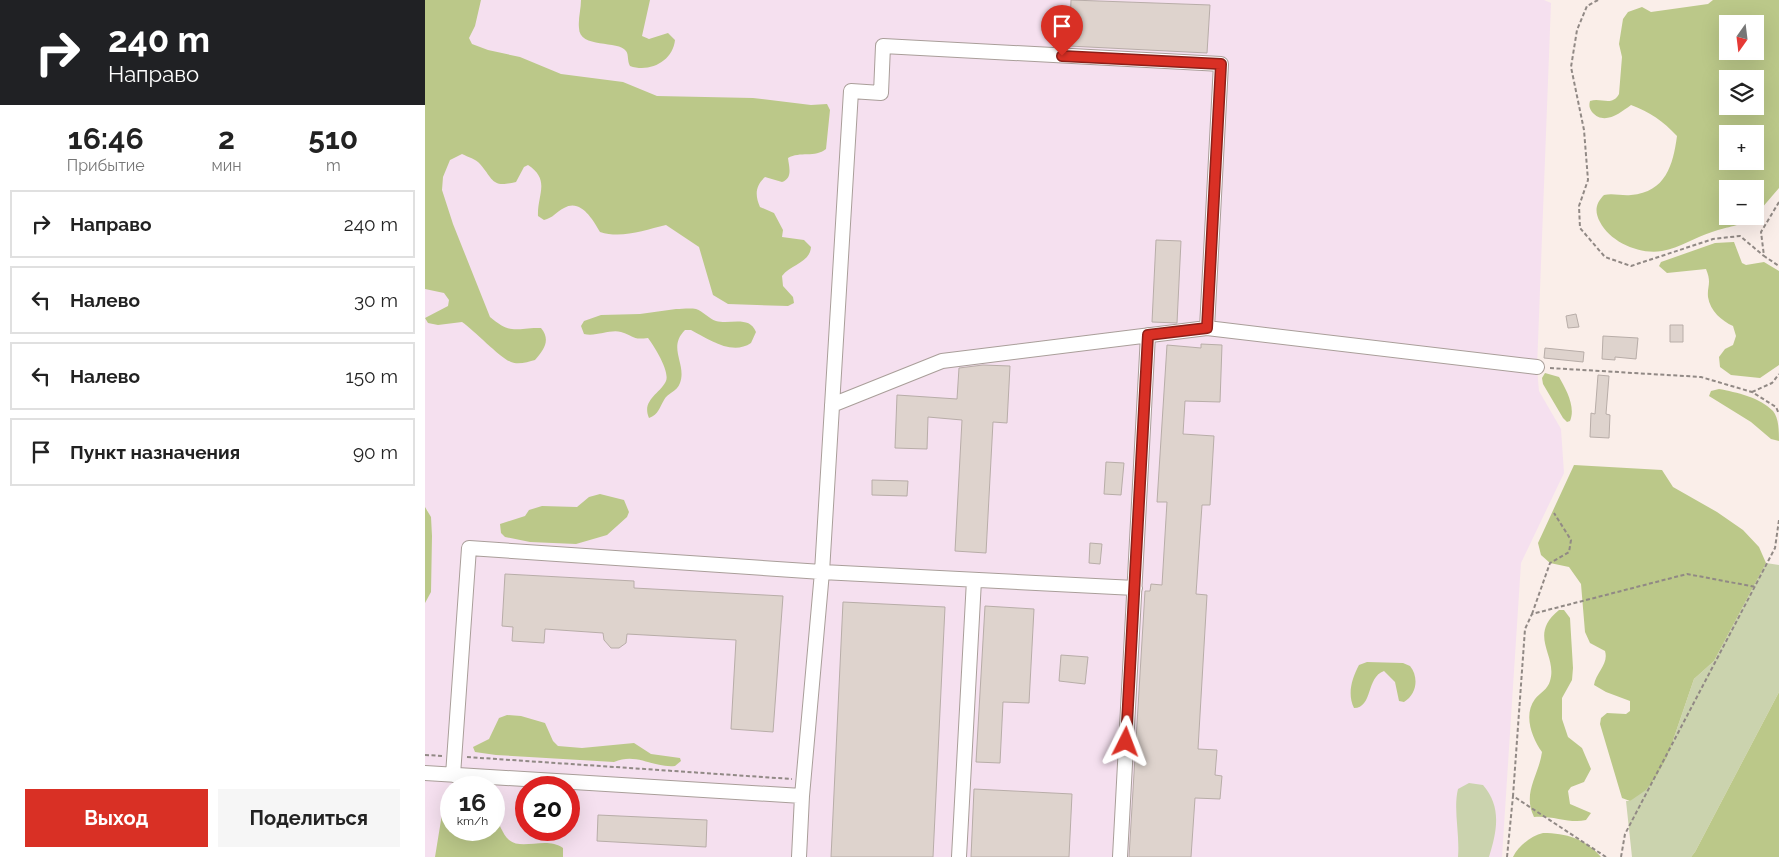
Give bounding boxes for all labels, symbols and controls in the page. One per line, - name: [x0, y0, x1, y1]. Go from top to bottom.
- pin: [1041, 5, 1083, 56]
- icon: arrive: [1048, 12, 1076, 40]
- north arrow: [1719, 15, 1764, 60]
- map controls: [1719, 15, 1764, 225]
- text: 240 m: [108, 19, 210, 60]
- icon: right: [25, 20, 90, 85]
- text: Направо: [108, 61, 199, 87]
- button: layers: [1719, 70, 1764, 115]
- text: 16:46: [68, 121, 144, 156]
- text: 2: [218, 121, 235, 156]
- text: 510: [308, 121, 358, 156]
- button: +: [1719, 125, 1764, 170]
- text: Прибытие: [67, 156, 145, 175]
- text: мин: [211, 156, 242, 175]
- text: m: [326, 156, 341, 175]
- button: −: [1719, 180, 1764, 225]
- icon: right: [27, 210, 55, 238]
- text: Направо: [70, 213, 151, 235]
- text: 240 m: [344, 213, 398, 235]
- icon: left: [27, 286, 55, 314]
- text: Налево: [70, 289, 140, 311]
- text: 30 m: [354, 289, 398, 311]
- icon: left: [27, 362, 55, 390]
- text: Налево: [70, 365, 140, 387]
- text: 150 m: [346, 365, 398, 387]
- icon: arrive: [27, 438, 55, 466]
- text: Пункт назначения: [70, 441, 240, 463]
- text: 90 m: [353, 441, 398, 463]
- position arrow: [1099, 715, 1151, 767]
- speed limit sign: 20: [515, 776, 580, 841]
- text: 16: [459, 787, 486, 817]
- button: Выход: [25, 789, 208, 847]
- button: Поделиться: [218, 789, 400, 847]
- text: km/h: [457, 814, 488, 828]

